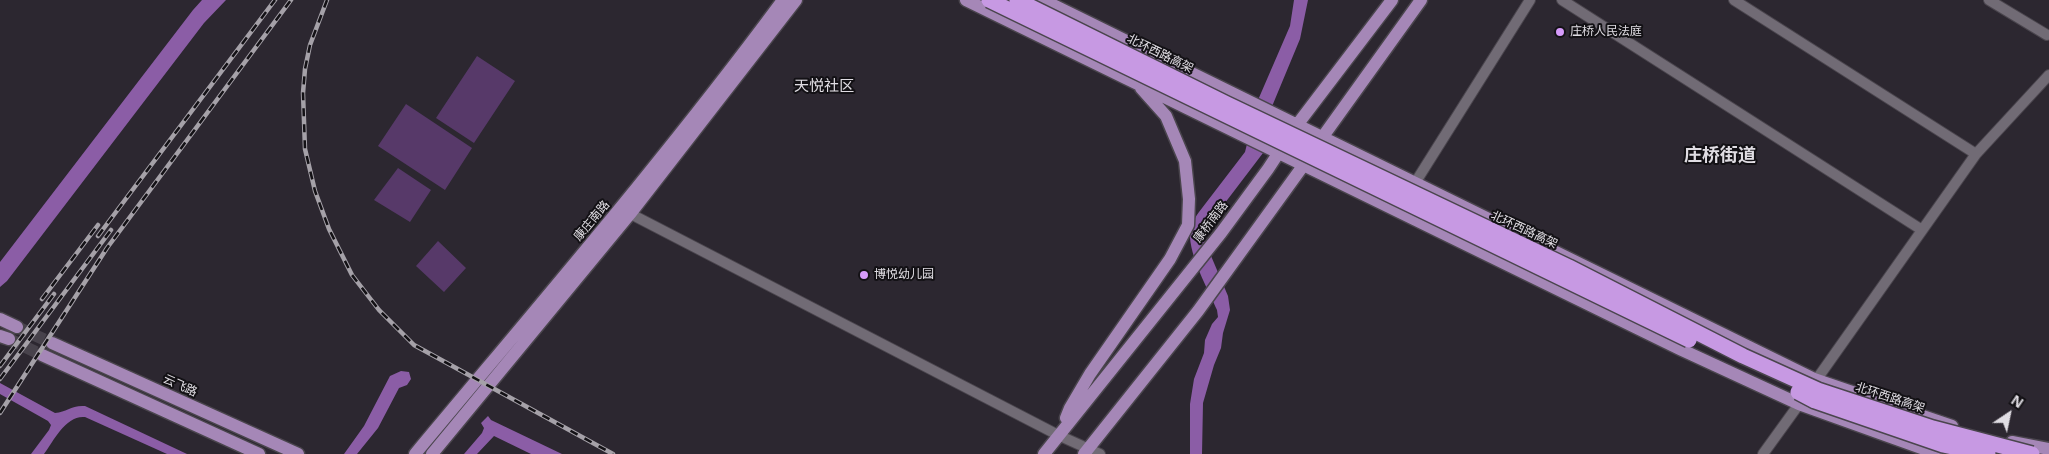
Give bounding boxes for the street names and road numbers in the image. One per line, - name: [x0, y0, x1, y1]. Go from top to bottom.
- street label: 北环西路高架: [1124, 32, 1196, 76]
- street label: 康庄南路: [571, 198, 613, 244]
- street label: 康桥南路: [1191, 198, 1231, 246]
- street label: 北环西路高架: [1488, 208, 1560, 252]
- street label: 云飞路: [161, 372, 199, 400]
- street label: 北环西路高架: [1854, 380, 1926, 416]

